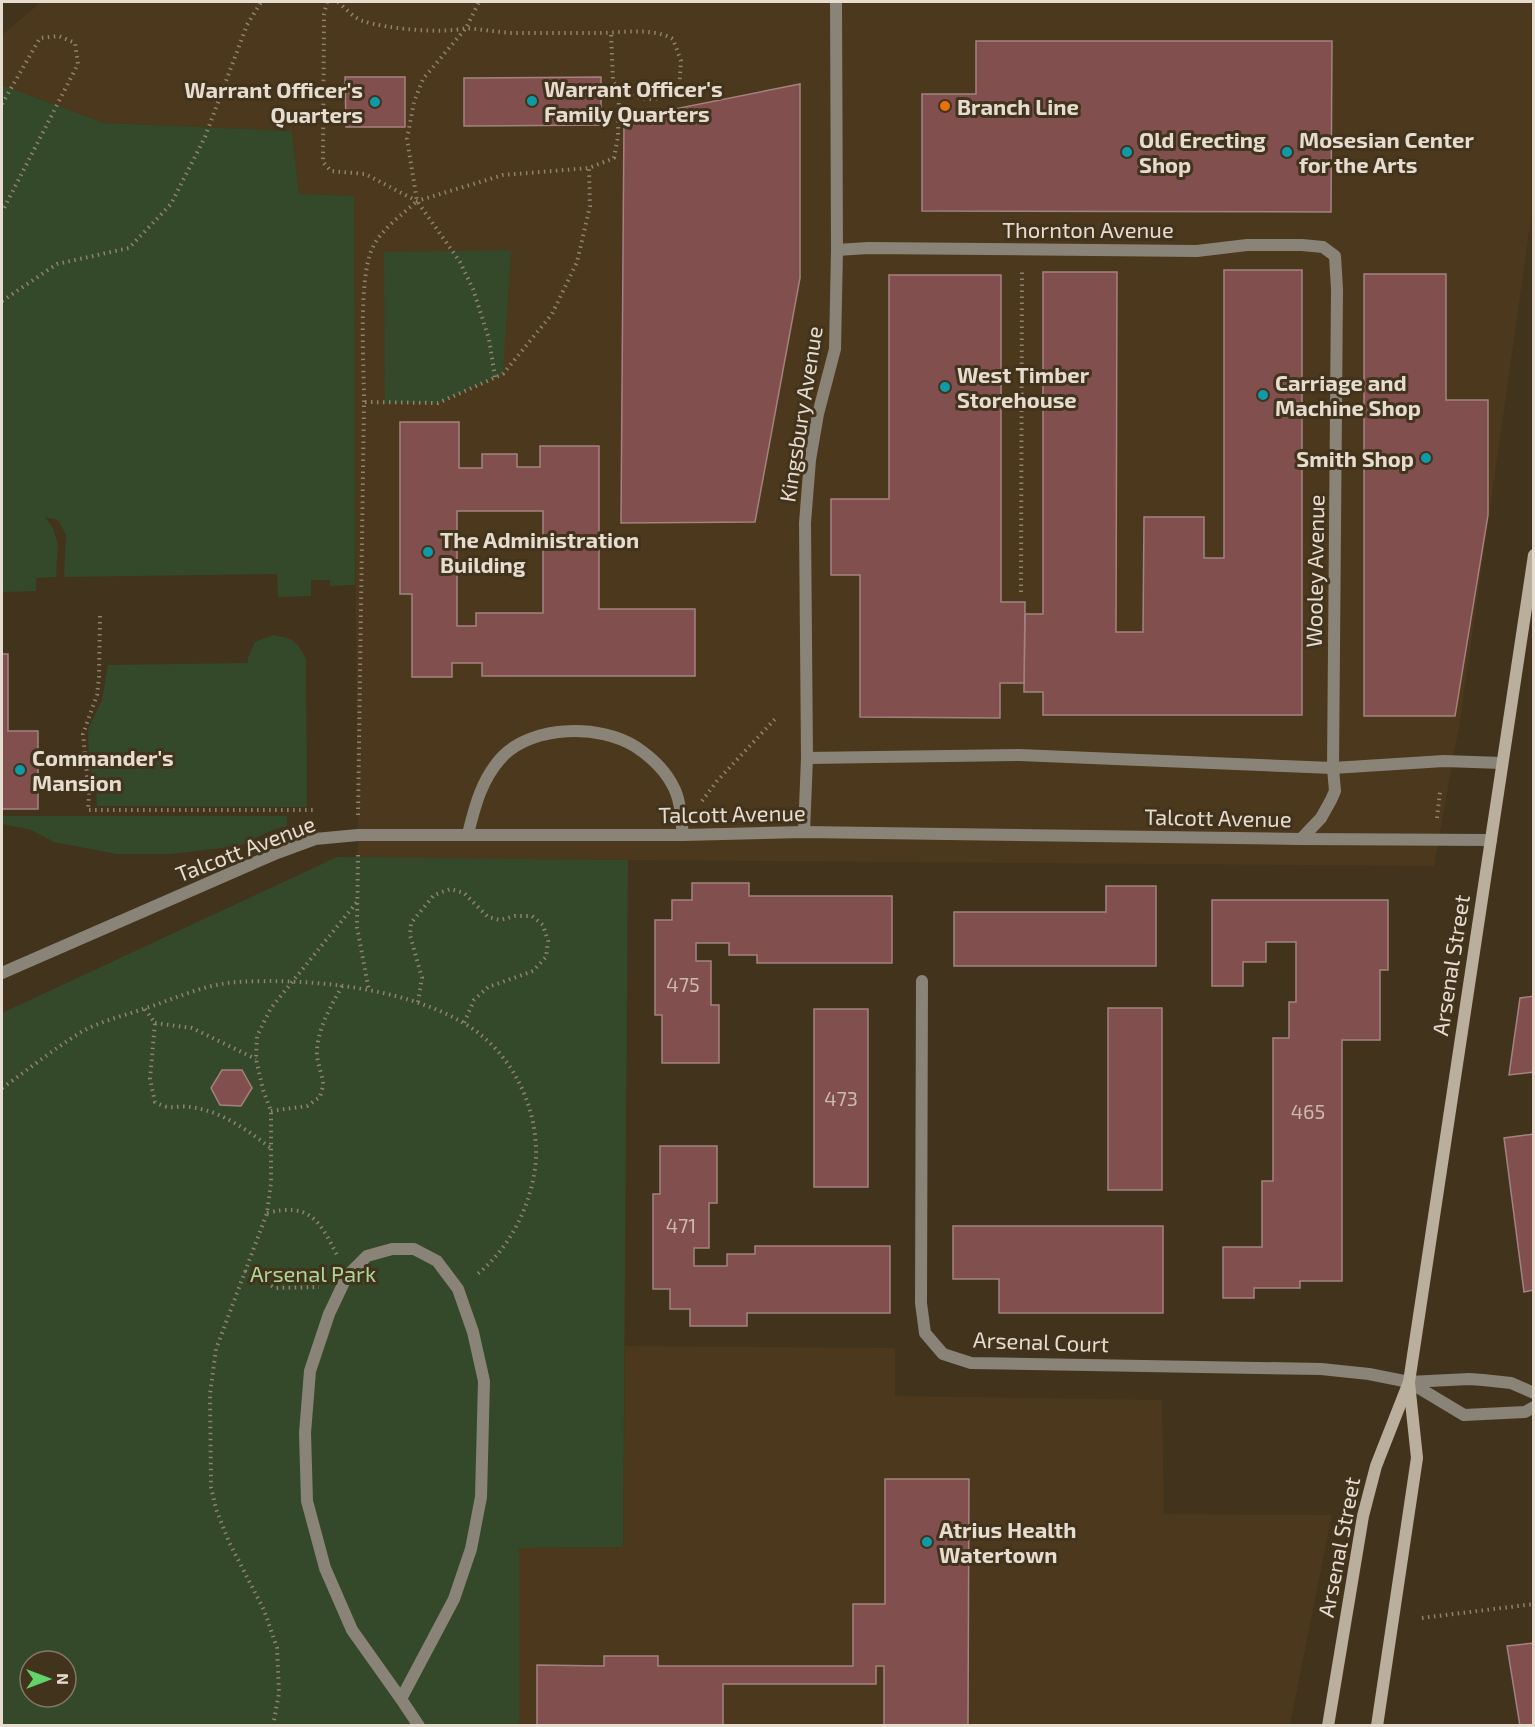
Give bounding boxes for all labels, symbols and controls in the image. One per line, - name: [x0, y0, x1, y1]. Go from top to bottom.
- place label: Warrant Officer's Family Quarters: [544, 75, 723, 127]
- place label: Warrant Officer's Quarters: [184, 76, 363, 128]
- place label: Branch Line: [957, 93, 1079, 119]
- marker: Warrant Officer's Family Quarters: [525, 94, 539, 108]
- marker: Warrant Officer's Quarters: [368, 95, 382, 109]
- marker: Branch Line: [938, 99, 952, 113]
- place label: Old Erecting Shop: [1139, 126, 1266, 177]
- place label: Mosesian Center for the Arts: [1299, 126, 1474, 177]
- marker: Old Erecting Shop: [1120, 145, 1134, 159]
- marker: Mosesian Center for the Arts: [1280, 145, 1294, 159]
- street label: Thornton Avenue: [1002, 216, 1174, 242]
- street label: Kingsbury Avenue: [773, 324, 827, 504]
- place label: West Timber Storehouse: [957, 361, 1090, 412]
- place label: Carriage and Machine Shop: [1275, 369, 1421, 420]
- marker: West Timber Storehouse: [938, 380, 952, 394]
- marker: Carriage and Machine Shop: [1256, 388, 1270, 402]
- place label: Smith Shop: [1296, 445, 1414, 471]
- marker: Smith Shop: [1419, 451, 1433, 465]
- street label: Wooley Avenue: [1300, 494, 1328, 648]
- place label: The Administration Building: [440, 526, 639, 577]
- marker: The Administration Building: [421, 545, 435, 559]
- place label: Commander's Mansion: [32, 744, 174, 795]
- marker: Commander's Mansion: [13, 763, 27, 777]
- street label: Talcott Avenue: [658, 799, 806, 827]
- street label: Talcott Avenue: [1144, 803, 1292, 831]
- street label: Talcott Avenue: [172, 809, 318, 887]
- street label: Arsenal Street: [1426, 893, 1474, 1037]
- house number: 475: [666, 972, 700, 996]
- house number: 473: [824, 1086, 858, 1110]
- house number: 465: [1291, 1099, 1325, 1123]
- house number: 471: [666, 1213, 696, 1237]
- park label: Arsenal Park: [250, 1260, 376, 1286]
- street label: Arsenal Court: [973, 1326, 1109, 1356]
- street label: Arsenal Street: [1312, 1475, 1364, 1619]
- place label: Atrius Health Watertown: [939, 1516, 1076, 1567]
- marker: Atrius Health Watertown: [920, 1535, 934, 1549]
- north arrow: [18, 1649, 78, 1709]
- text: N: [54, 1673, 73, 1685]

